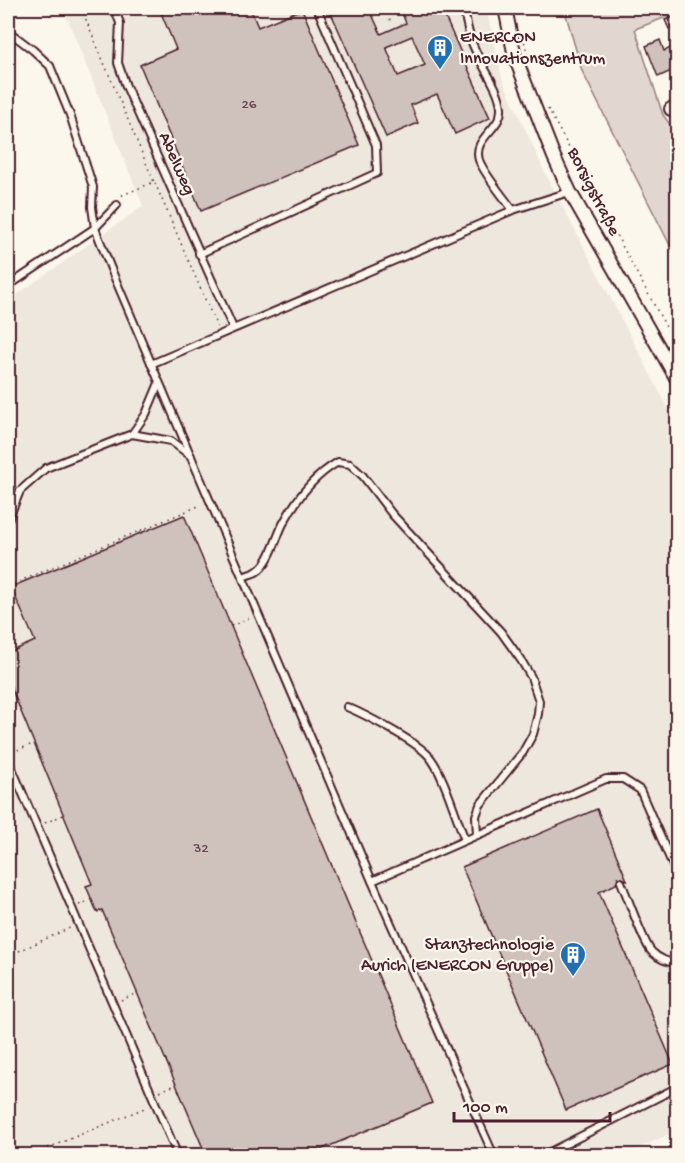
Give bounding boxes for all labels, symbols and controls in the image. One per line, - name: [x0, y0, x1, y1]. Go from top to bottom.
- place label: ENERCON Innovationszentrum: [460, 28, 605, 70]
- building icon: ENERCON Innovationszentrum: [425, 33, 455, 71]
- house number: 26: [242, 96, 257, 114]
- street label: Abelweg: [153, 129, 199, 199]
- street label: Borsigstraße: [561, 143, 625, 240]
- house number: 32: [192, 840, 209, 858]
- place label: Stanztechnologie Aurich (ENERCON Gruppe): [361, 935, 555, 977]
- building icon: Stanztechnologie Aurich (ENERCON Gruppe): [558, 940, 588, 978]
- scale bar: [454, 1085, 610, 1123]
- text: 100 m: [462, 1098, 508, 1119]

